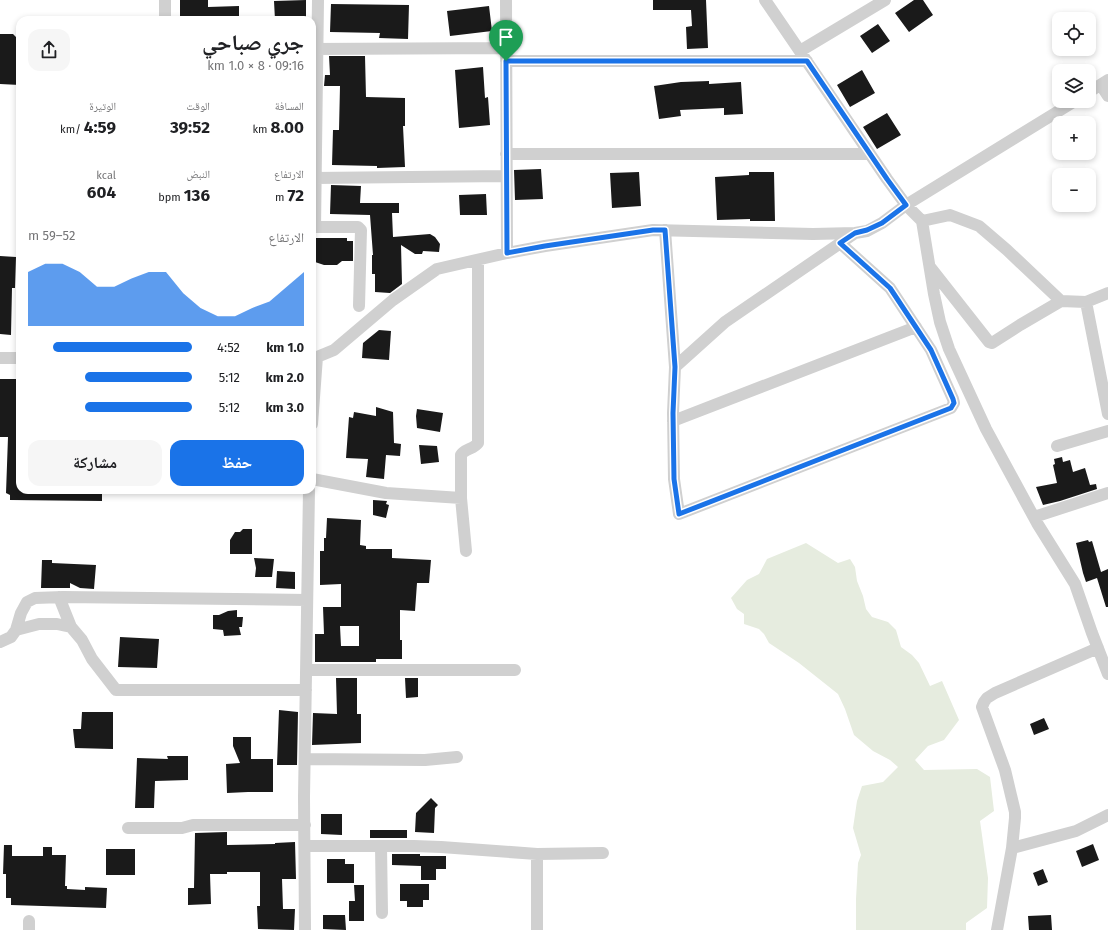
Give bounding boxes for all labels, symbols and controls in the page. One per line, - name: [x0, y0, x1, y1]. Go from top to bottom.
- map controls: [1052, 12, 1096, 212]
- button: locate: [1052, 12, 1096, 56]
- pin: [489, 20, 523, 61]
- icon: arrive: [495, 26, 517, 48]
- button: share: [28, 29, 70, 71]
- text: جري صباحي: [202, 29, 304, 56]
- text: 09:16 · 8 × 1.0 km: [207, 58, 304, 73]
- button: layers: [1052, 64, 1096, 108]
- text: الوتيرة: [89, 100, 116, 113]
- text: الوقت: [186, 100, 210, 113]
- text: المسافة: [275, 100, 304, 113]
- button: +: [1052, 116, 1096, 160]
- text: 4:59: [84, 117, 116, 138]
- text: 39:52: [170, 117, 210, 138]
- text: 8.00: [270, 117, 304, 138]
- text: /km: [60, 123, 84, 136]
- text: km: [252, 123, 270, 136]
- text: النبض: [187, 168, 210, 181]
- text: الارتفاع: [274, 168, 304, 181]
- button: −: [1052, 168, 1096, 212]
- text: kcal: [96, 169, 116, 182]
- text: 604: [87, 182, 116, 203]
- text: 136: [184, 185, 210, 206]
- text: 72: [287, 185, 304, 206]
- text: bpm: [158, 191, 184, 204]
- text: m: [275, 191, 287, 204]
- text: 52–59 m: [28, 228, 75, 243]
- text: الارتفاع: [269, 230, 304, 245]
- text: 4:52: [217, 340, 240, 355]
- text: 1.0 km: [266, 340, 304, 355]
- text: 5:12: [219, 370, 240, 385]
- text: 2.0 km: [265, 370, 304, 385]
- text: 5:12: [219, 400, 240, 415]
- text: 3.0 km: [265, 400, 304, 415]
- button: مشاركة: [28, 440, 162, 486]
- button: حفظ: [170, 440, 304, 486]

